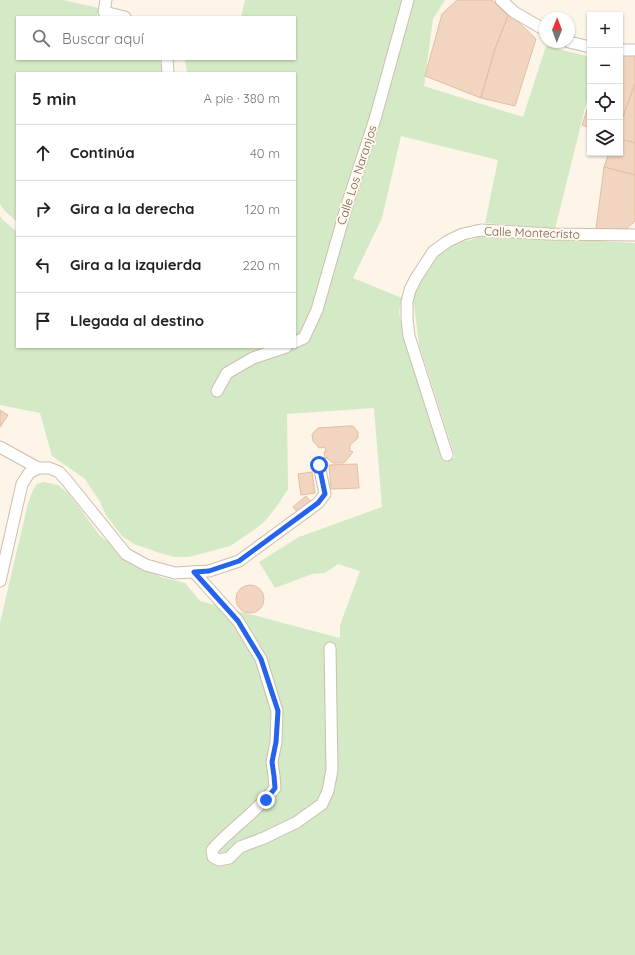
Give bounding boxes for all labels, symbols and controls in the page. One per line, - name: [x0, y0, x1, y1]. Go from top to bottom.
- north arrow: [539, 12, 575, 48]
- map controls: [587, 12, 623, 156]
- button: +: [587, 12, 623, 48]
- search box: [16, 16, 296, 60]
- icon: search: [30, 27, 52, 49]
- text: Buscar aquí: [62, 29, 144, 48]
- button: −: [587, 48, 623, 84]
- button: locate: [587, 84, 623, 120]
- text: 5 min: [32, 88, 76, 109]
- text: A pie · 380 m: [203, 90, 280, 106]
- button: layers: [587, 120, 623, 156]
- street label: Calle Los Naranjos: [333, 123, 380, 227]
- icon: ahead: [32, 142, 54, 164]
- text: Continúa: [70, 143, 135, 162]
- text: 40 m: [250, 145, 280, 161]
- icon: right: [32, 198, 54, 220]
- text: Gira a la derecha: [70, 199, 195, 218]
- text: 120 m: [245, 201, 280, 217]
- street label: Calle Montecristo: [484, 223, 580, 242]
- icon: left: [32, 254, 54, 276]
- text: Gira a la izquierda: [70, 255, 202, 274]
- text: 220 m: [242, 257, 280, 273]
- icon: arrive: [32, 310, 54, 332]
- text: Llegada al destino: [70, 311, 204, 330]
- route start: [310, 456, 328, 474]
- route end: [257, 791, 275, 809]

